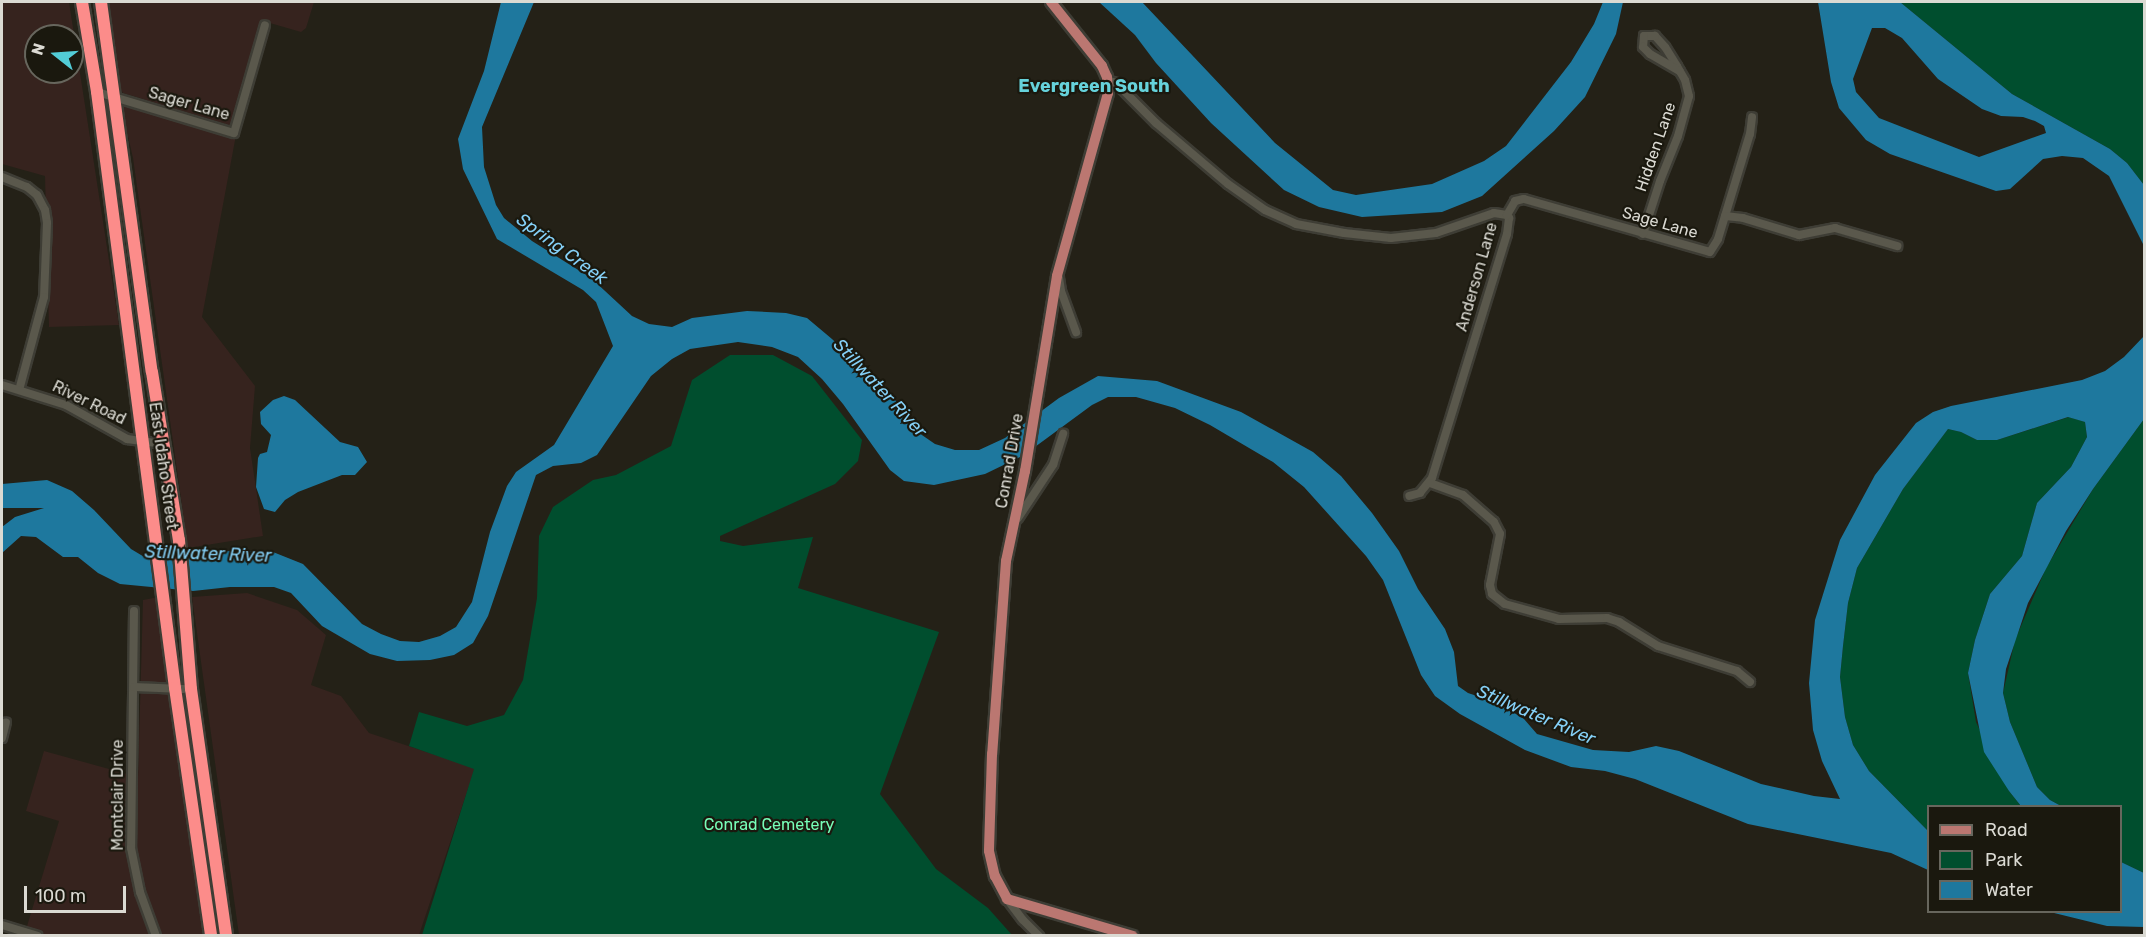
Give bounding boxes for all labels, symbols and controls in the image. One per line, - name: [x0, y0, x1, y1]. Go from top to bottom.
- north arrow: [24, 24, 84, 84]
- text: N: [27, 41, 49, 57]
- district label: Evergreen South: [1018, 75, 1170, 97]
- street label: Sager Lane: [146, 83, 232, 125]
- street label: Hidden Lane: [1632, 100, 1680, 194]
- street label: Sage Lane: [1620, 203, 1700, 243]
- water label: Spring Creek: [512, 209, 612, 289]
- street label: Anderson Lane: [1452, 220, 1502, 334]
- water label: Stillwater River: [829, 334, 931, 442]
- street label: River Road: [49, 377, 129, 429]
- street label: East Idaho Street: [145, 401, 181, 531]
- street label: Conrad Drive: [992, 412, 1028, 510]
- water label: Stillwater River: [144, 541, 272, 567]
- water label: Stillwater River: [1473, 680, 1599, 750]
- street label: Montclair Drive: [108, 739, 128, 851]
- legend: [1927, 805, 2122, 913]
- park label: Conrad Cemetery: [704, 815, 834, 835]
- text: Road: [1985, 819, 2028, 841]
- text: Park: [1985, 849, 2022, 871]
- scale bar: [27, 874, 129, 912]
- text: Water: [1985, 879, 2033, 901]
- text: 100 m: [35, 885, 86, 907]

